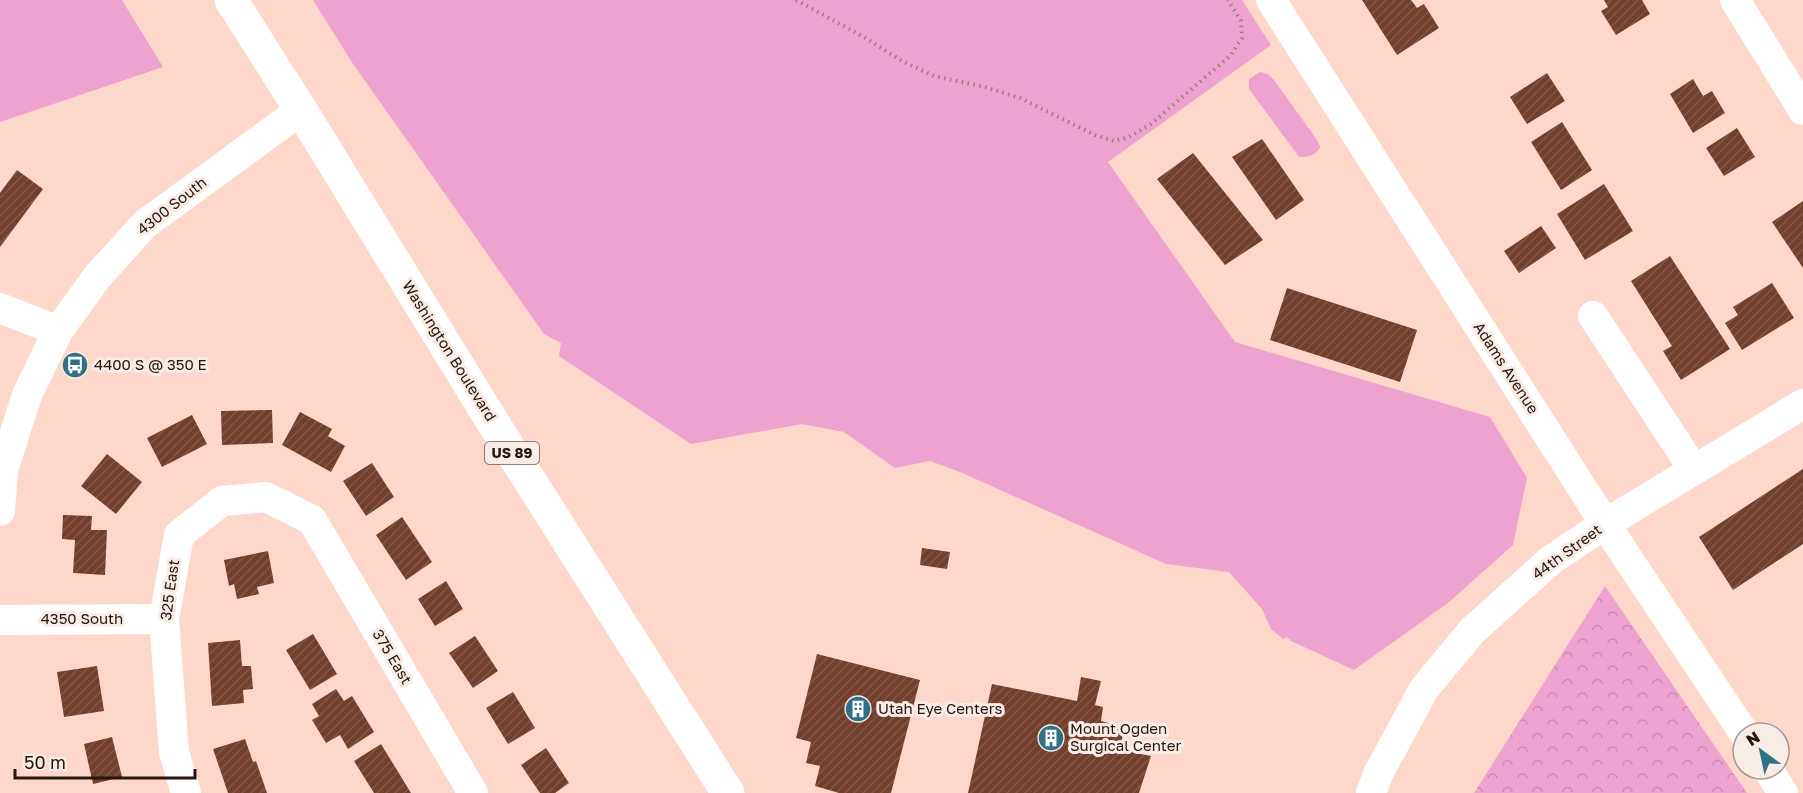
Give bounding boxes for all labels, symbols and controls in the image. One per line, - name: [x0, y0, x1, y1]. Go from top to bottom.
- street label: 4300 South: [133, 173, 210, 238]
- street label: Washington Boulevard: [399, 277, 501, 424]
- street label: Adams Avenue: [1471, 318, 1543, 417]
- bus stop icon: 4400 S @ 350 E: [60, 350, 90, 380]
- place label: 4400 S @ 350 E: [94, 355, 207, 373]
- road number: US 89: [485, 442, 539, 464]
- street label: 44th Street: [1528, 520, 1605, 582]
- street label: 325 East: [156, 558, 182, 621]
- street label: 4350 South: [41, 609, 123, 627]
- street label: 375 East: [370, 626, 416, 687]
- building icon: Utah Eye Centers: [843, 694, 873, 724]
- place label: Utah Eye Centers: [878, 699, 1002, 717]
- place label: Mount Ogden Surgical Center: [1070, 719, 1181, 754]
- north arrow: [1731, 721, 1791, 781]
- building icon: Mount Ogden Surgical Center: [1036, 723, 1066, 753]
- text: N: [1742, 727, 1763, 750]
- scale bar: [15, 742, 195, 780]
- text: 50 m: [24, 751, 66, 773]

